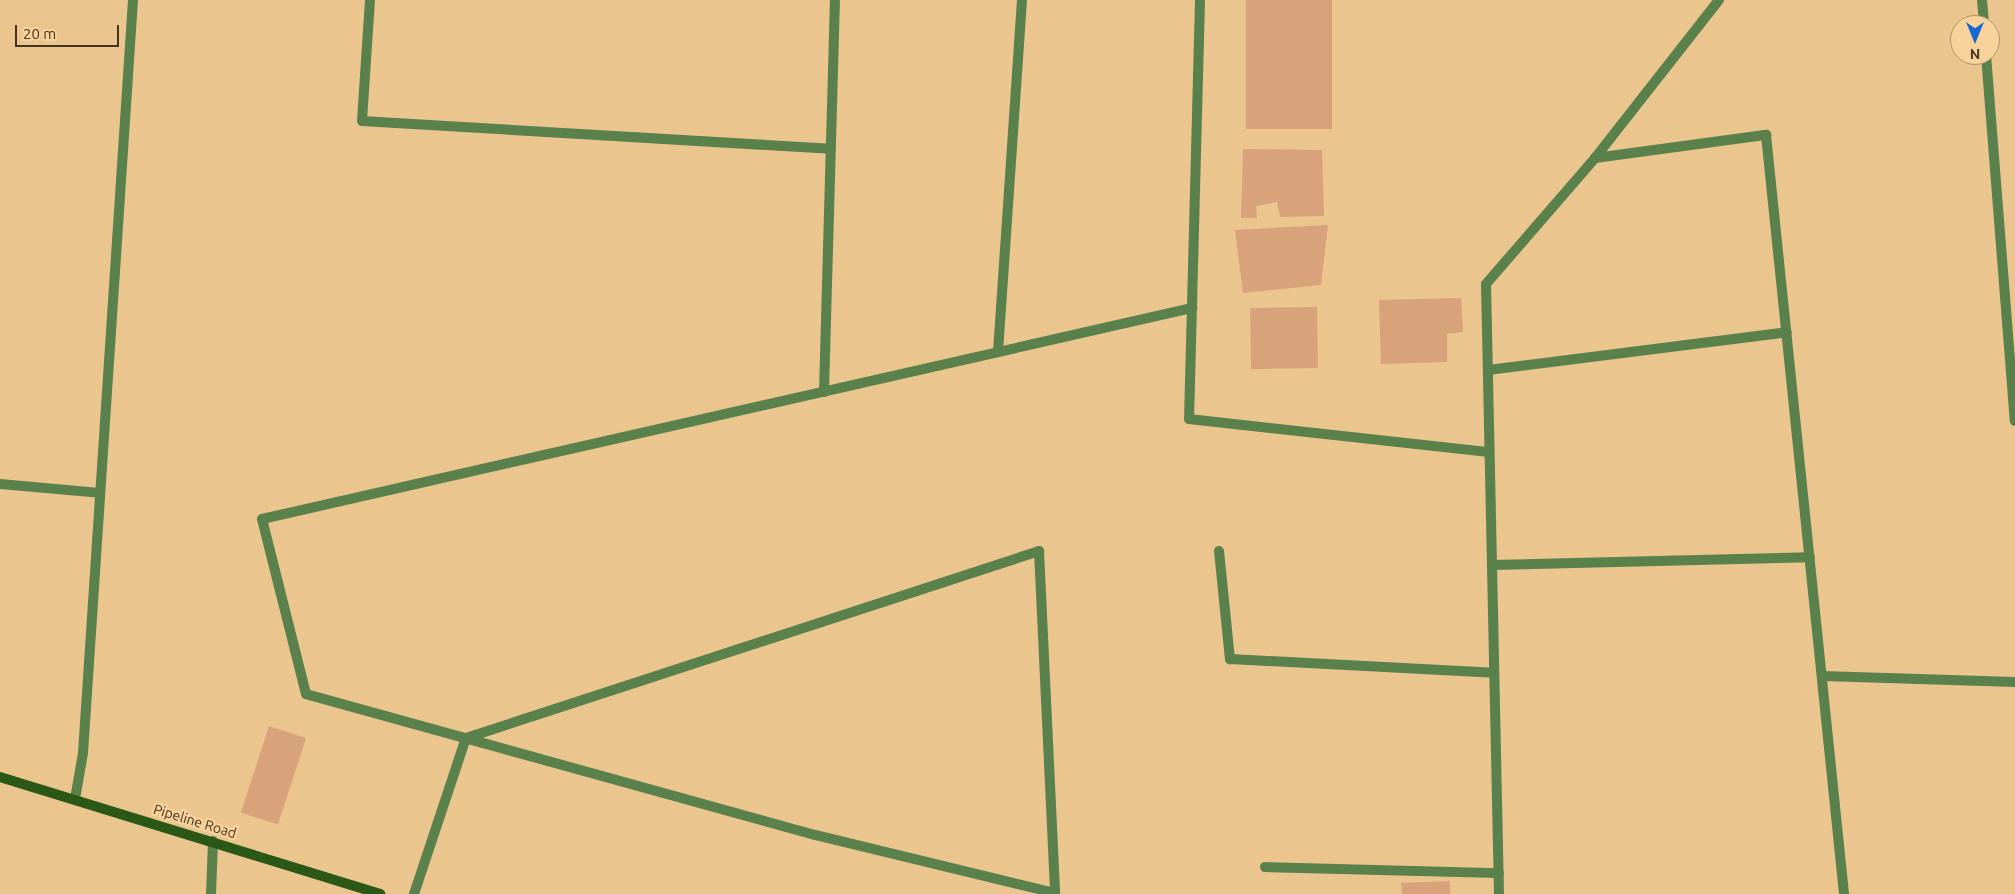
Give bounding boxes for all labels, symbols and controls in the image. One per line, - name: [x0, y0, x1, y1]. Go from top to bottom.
- scale bar: [18, 15, 121, 47]
- north arrow: [1950, 15, 2000, 65]
- text: 20 m: [23, 25, 56, 42]
- text: N: [1970, 46, 1980, 62]
- street label: Pipeline Road: [151, 800, 239, 842]

